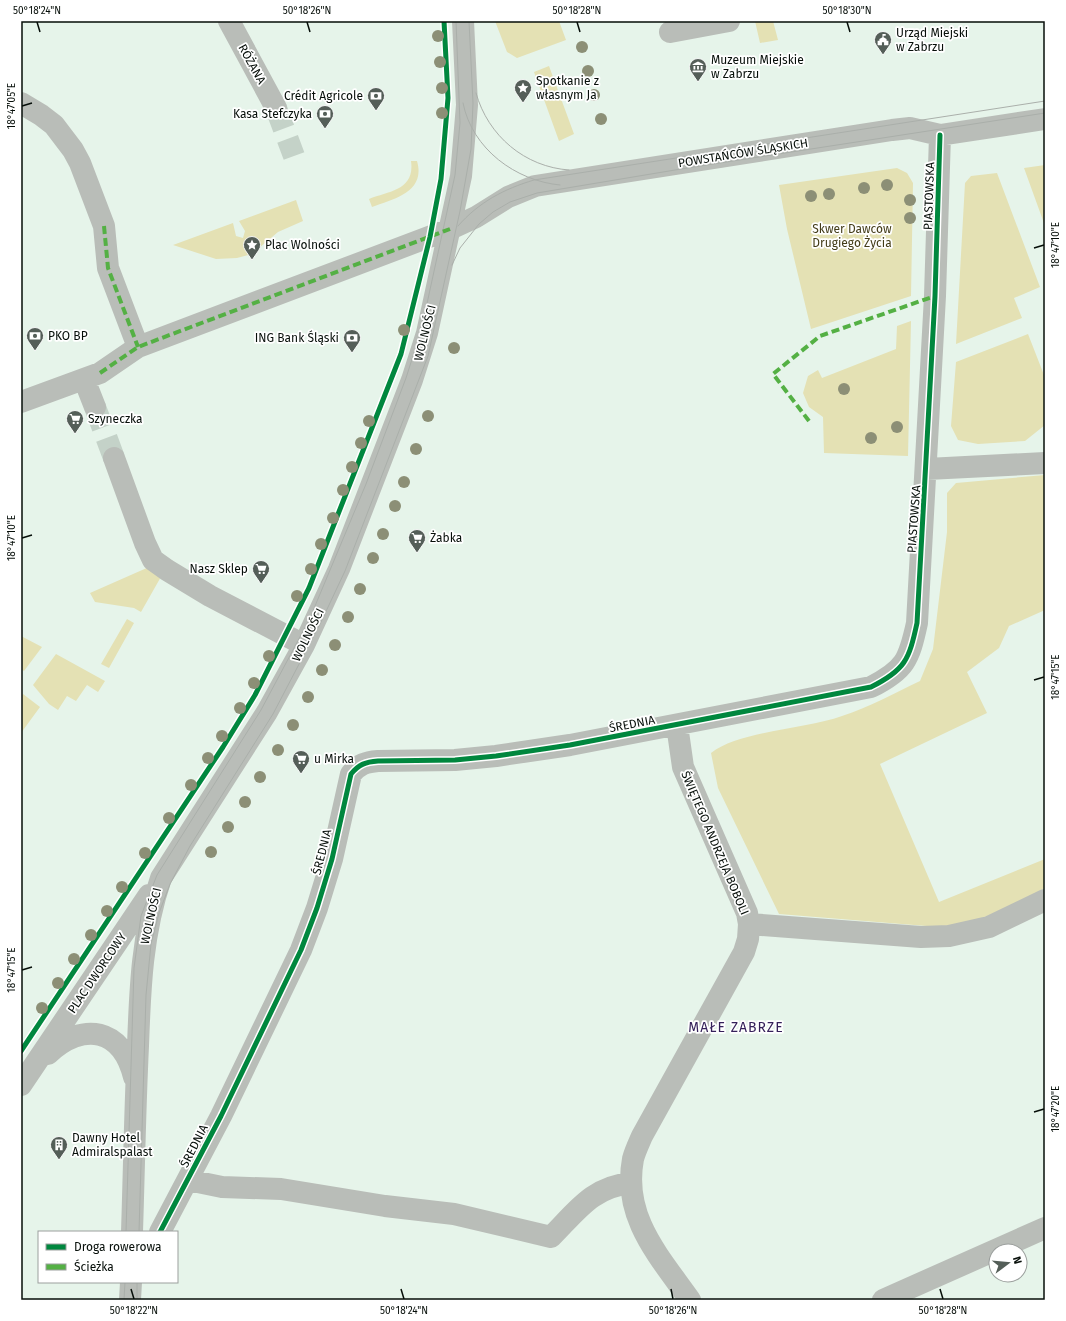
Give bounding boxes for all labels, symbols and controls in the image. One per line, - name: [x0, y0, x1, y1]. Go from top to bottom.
- text: 50°18'24"N: [13, 5, 61, 17]
- text: 50°18'26"N: [283, 5, 331, 17]
- text: 50°18'28"N: [553, 5, 601, 17]
- text: 50°18'30"N: [823, 5, 872, 17]
- place label: Urząd Miejski w Zabrzu: [896, 26, 968, 54]
- public building icon: Urząd Miejski w Zabrzu: [873, 30, 893, 55]
- street label: RÓŻANA: [235, 41, 270, 86]
- place label: Muzeum Miejskie w Zabrzu: [711, 53, 804, 81]
- museum icon: Muzeum Miejskie w Zabrzu: [688, 57, 708, 82]
- place label: Spotkanie z własnym Ja: [536, 74, 599, 102]
- place icon: Spotkanie z własnym Ja: [513, 78, 533, 103]
- text: 18°47'05"E: [6, 83, 18, 129]
- bank icon: Crédit Agricole: [366, 86, 386, 111]
- place label: Crédit Agricole: [284, 89, 363, 103]
- bank icon: Kasa Stefczyka: [315, 104, 335, 129]
- place label: Kasa Stefczyka: [233, 107, 312, 121]
- street label: POWSTAŃCÓW ŚLĄSKICH: [677, 135, 809, 170]
- street label: PIASTOWSKA: [921, 162, 937, 230]
- park label: Skwer Dawców Drugiego Życia: [812, 222, 892, 250]
- text: 18°47'10"E: [1050, 222, 1062, 268]
- place icon: Plac Wolności: [242, 235, 262, 260]
- place label: Plac Wolności: [265, 238, 340, 252]
- street label: WOLNOŚCI: [410, 303, 439, 363]
- bank icon: PKO BP: [25, 326, 45, 351]
- bank icon: ING Bank Śląski: [342, 328, 362, 353]
- place label: PKO BP: [48, 329, 88, 343]
- place label: ING Bank Śląski: [255, 330, 339, 345]
- supermarket icon: Szyneczka: [65, 409, 85, 434]
- place label: Szyneczka: [88, 412, 143, 426]
- street label: PIASTOWSKA: [905, 484, 923, 553]
- text: 18°47'10"E: [6, 515, 18, 561]
- supermarket icon: Żabka: [407, 528, 427, 553]
- place label: Żabka: [430, 530, 462, 545]
- supermarket icon: Nasz Sklep: [251, 559, 271, 584]
- place label: Nasz Sklep: [190, 562, 248, 576]
- street label: WOLNOŚCI: [288, 606, 327, 664]
- text: 18°47'15"E: [1050, 654, 1062, 700]
- street label: ŚREDNIA: [608, 712, 656, 735]
- supermarket icon: u Mirka: [291, 749, 311, 774]
- place label: u Mirka: [314, 752, 354, 766]
- street label: ŚWIĘTEGO ANDRZEJA BOBOLI: [678, 769, 753, 917]
- street label: ŚREDNIA: [309, 827, 334, 876]
- street label: WOLNOŚCI: [137, 886, 164, 946]
- street label: PLAC DWORCOWY: [65, 930, 129, 1016]
- text: 18°47'15"E: [6, 947, 18, 993]
- district label: MAŁE ZABRZE: [688, 1019, 784, 1036]
- text: 18°47'20"E: [1050, 1086, 1062, 1132]
- street label: ŚREDNIA: [176, 1122, 211, 1170]
- place label: Dawny Hotel Admiralspalast: [72, 1131, 153, 1159]
- building icon: Dawny Hotel Admiralspalast: [49, 1135, 69, 1160]
- legend: [38, 1231, 178, 1283]
- text: Droga rowerowa: [74, 1240, 161, 1254]
- north arrow: [988, 1243, 1028, 1283]
- text: N: [1010, 1255, 1024, 1266]
- text: Ścieżka: [74, 1259, 114, 1274]
- text: 50°18'22"N: [110, 1305, 158, 1317]
- text: 50°18'24"N: [380, 1305, 428, 1317]
- text: 50°18'26"N: [649, 1305, 697, 1317]
- text: 50°18'28"N: [919, 1305, 967, 1317]

